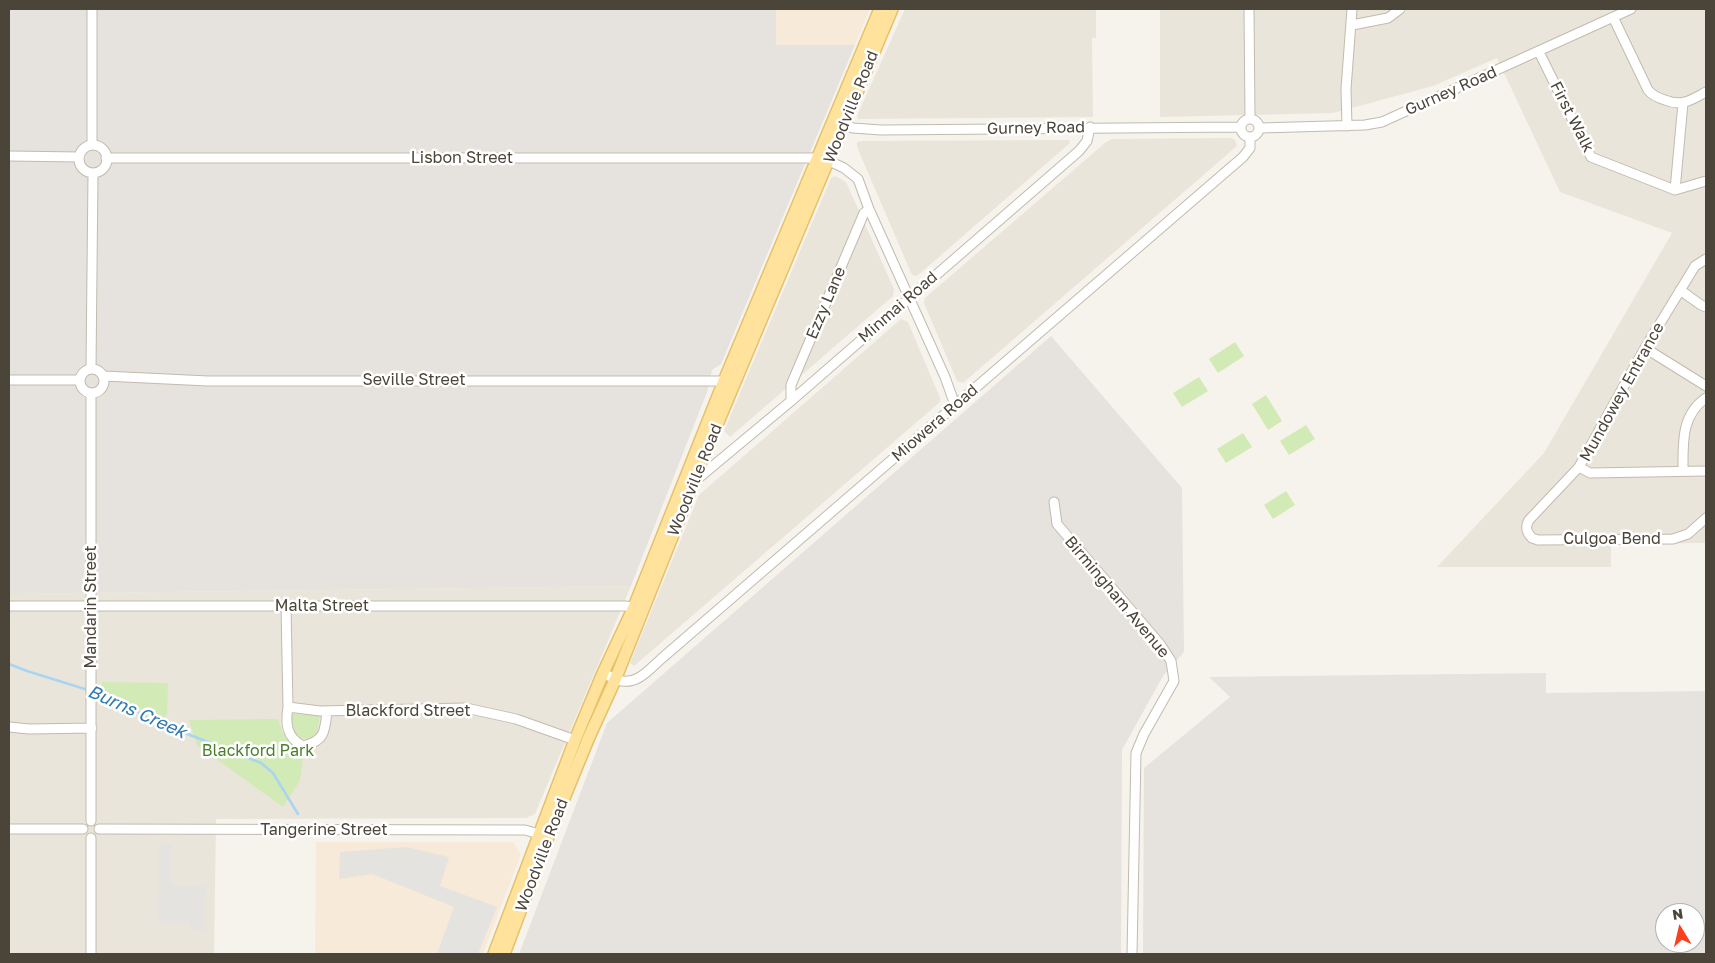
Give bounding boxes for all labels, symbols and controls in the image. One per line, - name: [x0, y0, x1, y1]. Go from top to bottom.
- street label: Woodville Road: [820, 48, 882, 166]
- street label: Gurney Road: [1402, 62, 1500, 120]
- street label: First Walk: [1546, 78, 1598, 156]
- street label: Gurney Road: [987, 118, 1085, 138]
- street label: Lisbon Street: [411, 148, 513, 168]
- street label: Ezzy Lane: [802, 264, 850, 342]
- street label: Minmai Road: [855, 267, 941, 347]
- street label: Mundowey Entrance: [1576, 319, 1668, 465]
- street label: Seville Street: [362, 370, 466, 390]
- street label: Miowera Road: [888, 380, 982, 466]
- street label: Woodville Road: [664, 421, 726, 539]
- street label: Culgoa Bend: [1563, 529, 1661, 549]
- street label: Birmingham Avenue: [1061, 532, 1173, 662]
- street label: Mandarin Street: [81, 545, 101, 669]
- street label: Malta Street: [275, 596, 369, 616]
- water label: Burns Creek: [85, 681, 189, 743]
- street label: Blackford Street: [345, 701, 471, 721]
- park label: Blackford Park: [202, 741, 314, 761]
- street label: Woodville Road: [512, 796, 572, 914]
- street label: Tangerine Street: [260, 820, 388, 840]
- north arrow: [1655, 903, 1705, 953]
- text: N: [1671, 904, 1684, 923]

